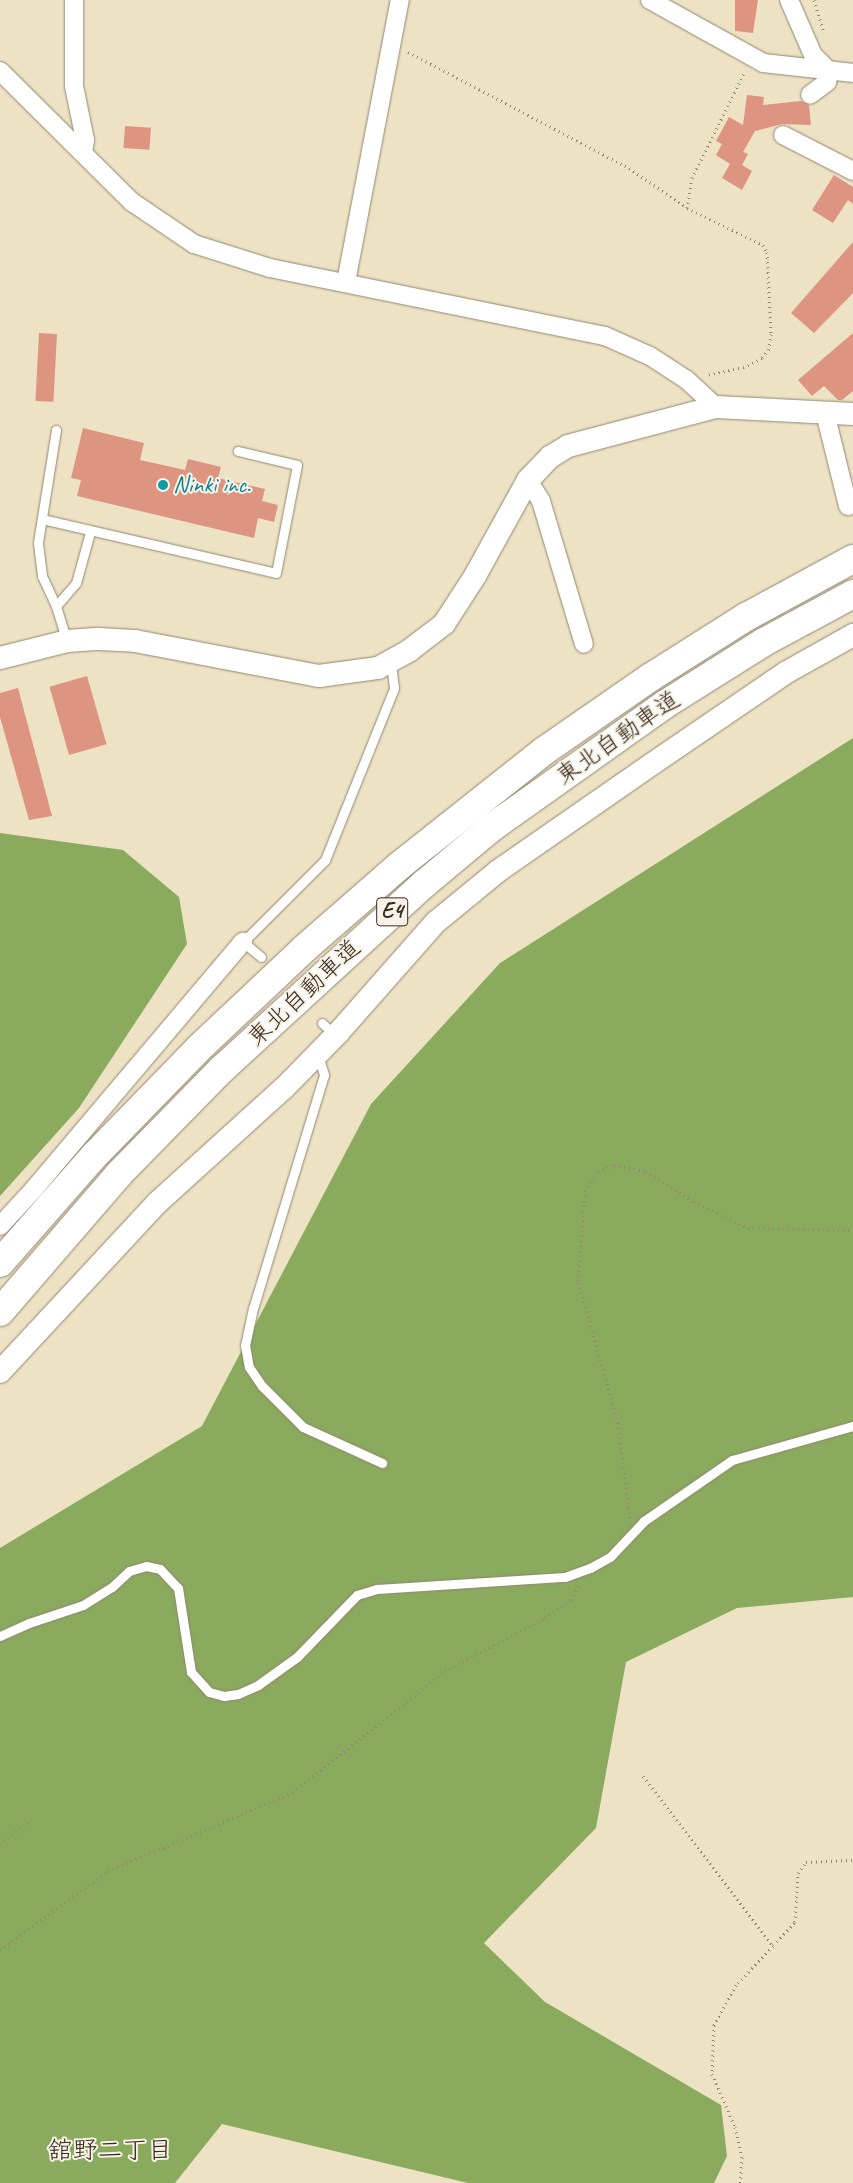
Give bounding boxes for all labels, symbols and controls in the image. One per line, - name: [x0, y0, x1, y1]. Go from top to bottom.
- place label: Ninki inc.: [173, 471, 251, 499]
- marker: Ninki inc.: [157, 479, 169, 491]
- street label: 東北自動車道: [551, 685, 685, 791]
- road number: E4: [376, 892, 408, 932]
- street label: 東北自動車道: [242, 933, 366, 1053]
- district label: 舘野二丁目: [48, 2135, 172, 2165]

